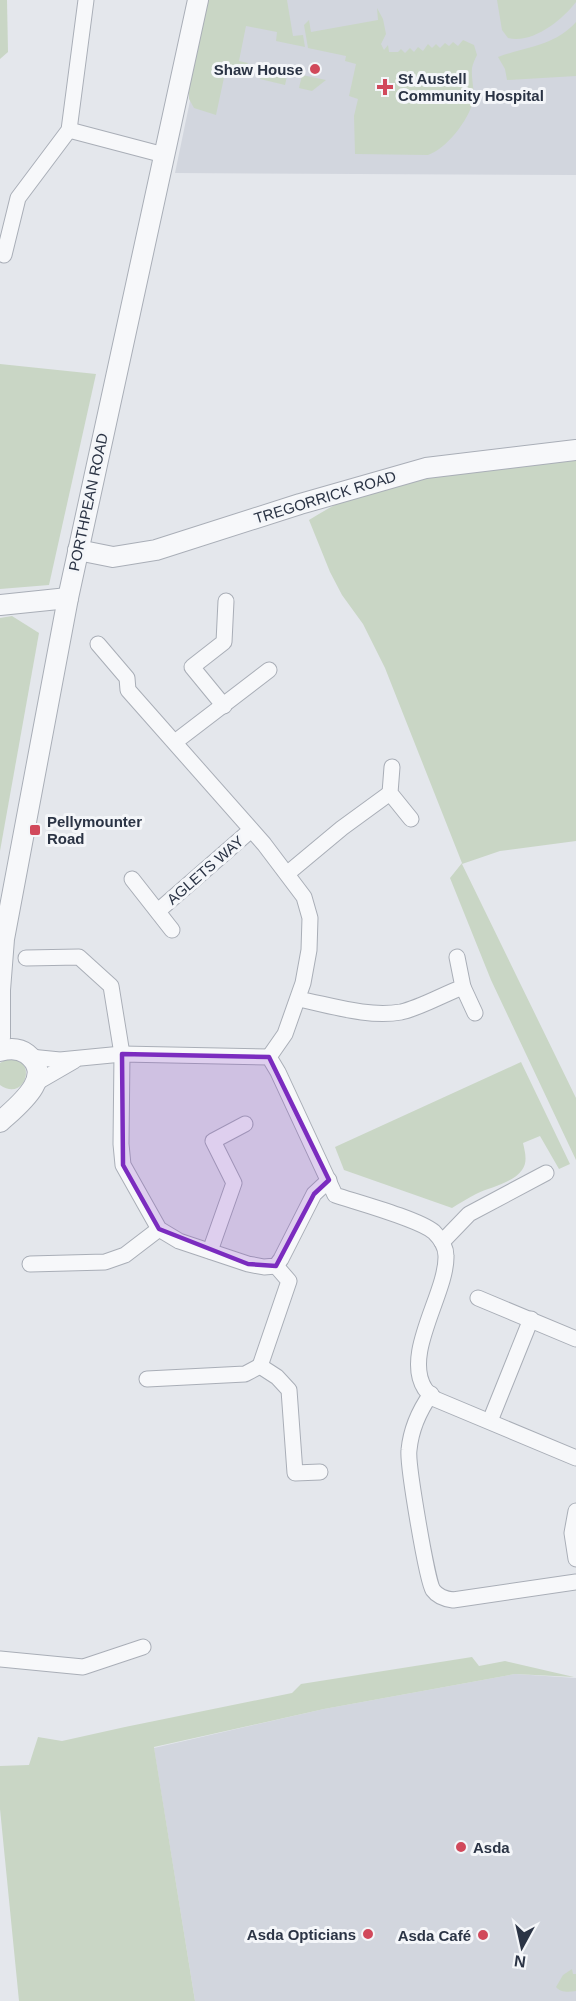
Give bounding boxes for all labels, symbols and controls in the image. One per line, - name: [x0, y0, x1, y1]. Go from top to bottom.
- place label: Shaw House: [214, 61, 303, 78]
- marker: Shaw House: [308, 62, 322, 76]
- place label: St Austell Community Hospital: [398, 70, 544, 104]
- marker: St Austell Community Hospital: [376, 78, 394, 96]
- street label: PORTHPEAN ROAD: [65, 431, 111, 573]
- street label: TREGORRICK ROAD: [252, 467, 398, 527]
- place label: Pellymounter Road: [47, 813, 142, 847]
- marker: Pellymounter Road: [28, 823, 42, 837]
- street label: AGLETS WAY: [163, 832, 247, 908]
- place label: Asda: [473, 1839, 510, 1856]
- marker: Asda: [454, 1840, 468, 1854]
- north arrow: [492, 1917, 552, 1977]
- place label: Asda Opticians: [247, 1926, 356, 1943]
- marker: Asda Opticians: [361, 1927, 375, 1941]
- place label: Asda Café: [398, 1927, 471, 1944]
- marker: Asda Café: [476, 1928, 490, 1942]
- text: N: [513, 1952, 527, 1971]

